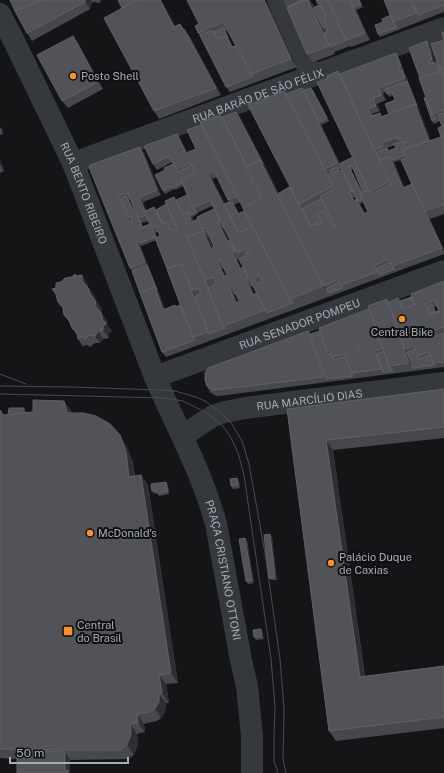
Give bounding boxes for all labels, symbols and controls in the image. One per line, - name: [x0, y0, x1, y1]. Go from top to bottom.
- street label: RUA BARÃO DE SÃO FÉLIX: [191, 66, 326, 125]
- place label: Posto Shell: [81, 70, 139, 82]
- marker: Posto Shell: [68, 71, 78, 81]
- street label: RUA BENTO RIBEIRO: [58, 140, 109, 246]
- street label: RUA SENADOR POMPEU: [238, 296, 362, 352]
- marker: Central Bike: [397, 314, 407, 324]
- place label: Central Bike: [371, 326, 433, 338]
- street label: RUA MARCÍLIO DIAS: [256, 387, 363, 412]
- street label: PRAÇA CRISTIANO OTTONI: [203, 498, 243, 641]
- place label: McDonald's: [98, 527, 157, 539]
- marker: McDonald's: [85, 528, 95, 538]
- place label: Palácio Duque de Caxias: [339, 551, 412, 576]
- marker: Palácio Duque de Caxias: [326, 558, 336, 568]
- place label: Central do Brasil: [77, 619, 122, 644]
- marker: Central do Brasil: [62, 625, 74, 637]
- scale bar: [10, 739, 128, 765]
- text: 50 m: [16, 746, 44, 760]

